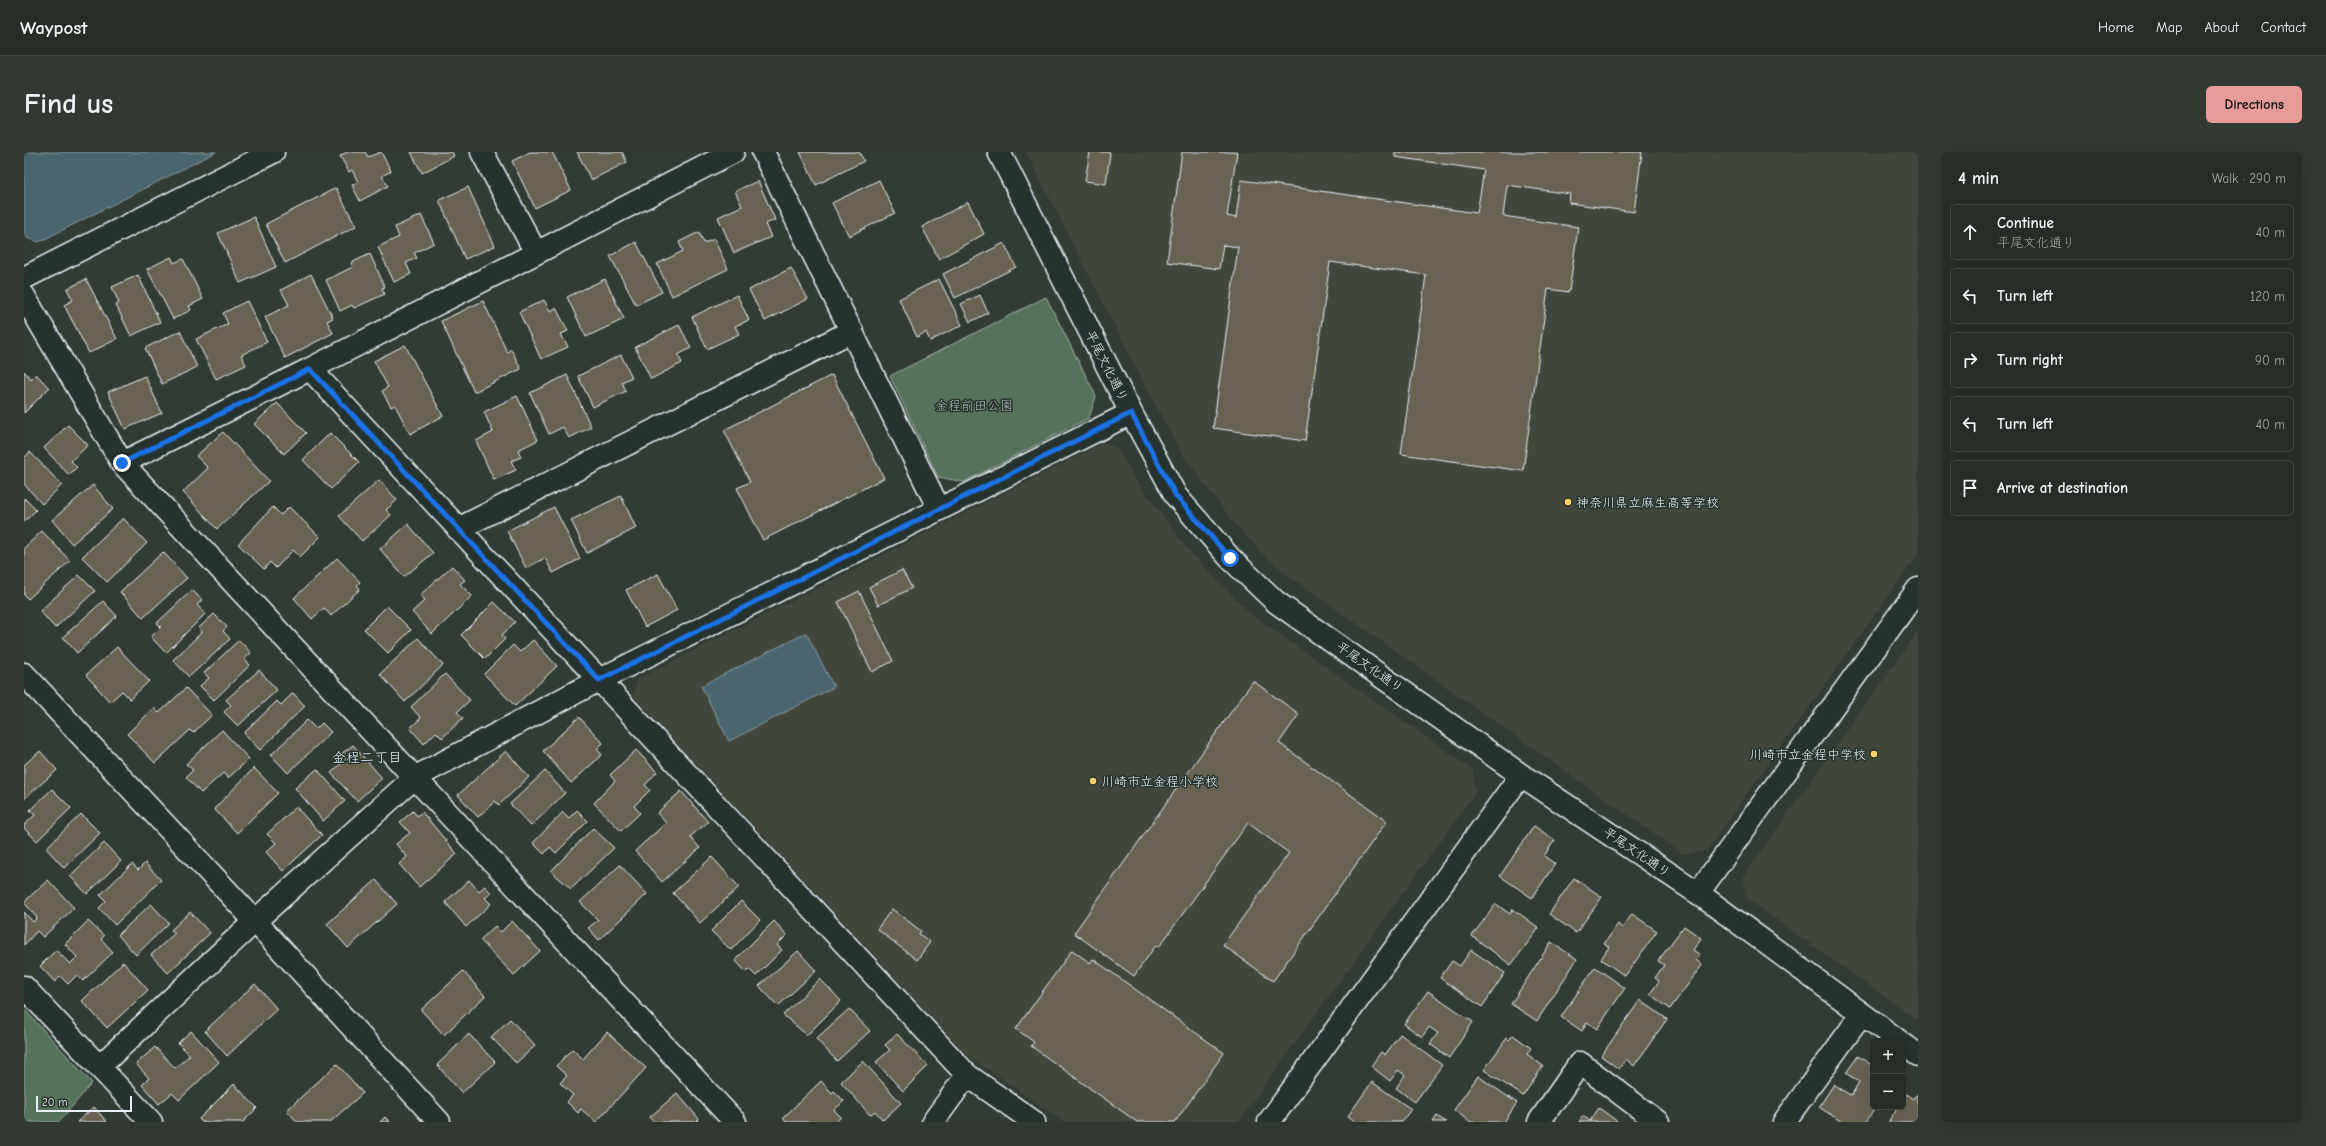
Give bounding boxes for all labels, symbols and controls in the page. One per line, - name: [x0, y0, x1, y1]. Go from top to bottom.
- text: Waypost: [20, 17, 88, 39]
- text: Home: [2098, 19, 2134, 36]
- text: Map: [2156, 19, 2182, 36]
- text: About: [2204, 19, 2239, 36]
- text: Contact: [2261, 19, 2306, 36]
- button: Directions: [2206, 86, 2302, 123]
- text: Find us: [24, 88, 113, 120]
- text: 4 min: [1958, 169, 1999, 188]
- text: Walk · 290 m: [2212, 171, 2286, 186]
- text: Continue: [1997, 214, 2054, 232]
- icon: ahead: [1959, 221, 1981, 243]
- text: 40 m: [2256, 225, 2285, 240]
- text: 平尾文化通り: [1997, 235, 2075, 250]
- icon: left: [1959, 285, 1981, 307]
- text: Turn left: [1997, 287, 2053, 305]
- text: 120 m: [2250, 289, 2285, 304]
- street label: 平尾文化通り: [1083, 328, 1131, 404]
- icon: right: [1959, 349, 1981, 371]
- text: Turn right: [1997, 351, 2063, 369]
- text: 90 m: [2255, 353, 2285, 368]
- park label: 金程前田公園: [935, 398, 1013, 413]
- icon: left: [1959, 413, 1981, 435]
- text: Turn left: [1997, 415, 2053, 433]
- text: 40 m: [2256, 417, 2285, 432]
- route end: [113, 454, 131, 472]
- icon: arrive: [1959, 477, 1981, 499]
- text: Arrive at destination: [1997, 479, 2128, 497]
- place label: 神奈川県立麻生高等学校: [1576, 495, 1719, 510]
- marker: 神奈川県立麻生高等学校: [1563, 497, 1573, 507]
- route start: [1221, 549, 1239, 567]
- street label: 平尾文化通り: [1334, 638, 1406, 696]
- place label: 川崎市立金程中学校: [1749, 747, 1866, 762]
- district label: 金程二丁目: [332, 749, 402, 766]
- marker: 川崎市立金程中学校: [1869, 749, 1879, 759]
- place label: 川崎市立金程小学校: [1101, 774, 1218, 789]
- marker: 川崎市立金程小学校: [1088, 776, 1098, 786]
- street label: 平尾文化通り: [1600, 824, 1674, 880]
- map controls: [1870, 1038, 1906, 1110]
- button: +: [1870, 1038, 1906, 1074]
- button: −: [1870, 1074, 1906, 1110]
- scale bar: [36, 1094, 132, 1113]
- text: 20 m: [42, 1096, 67, 1109]

